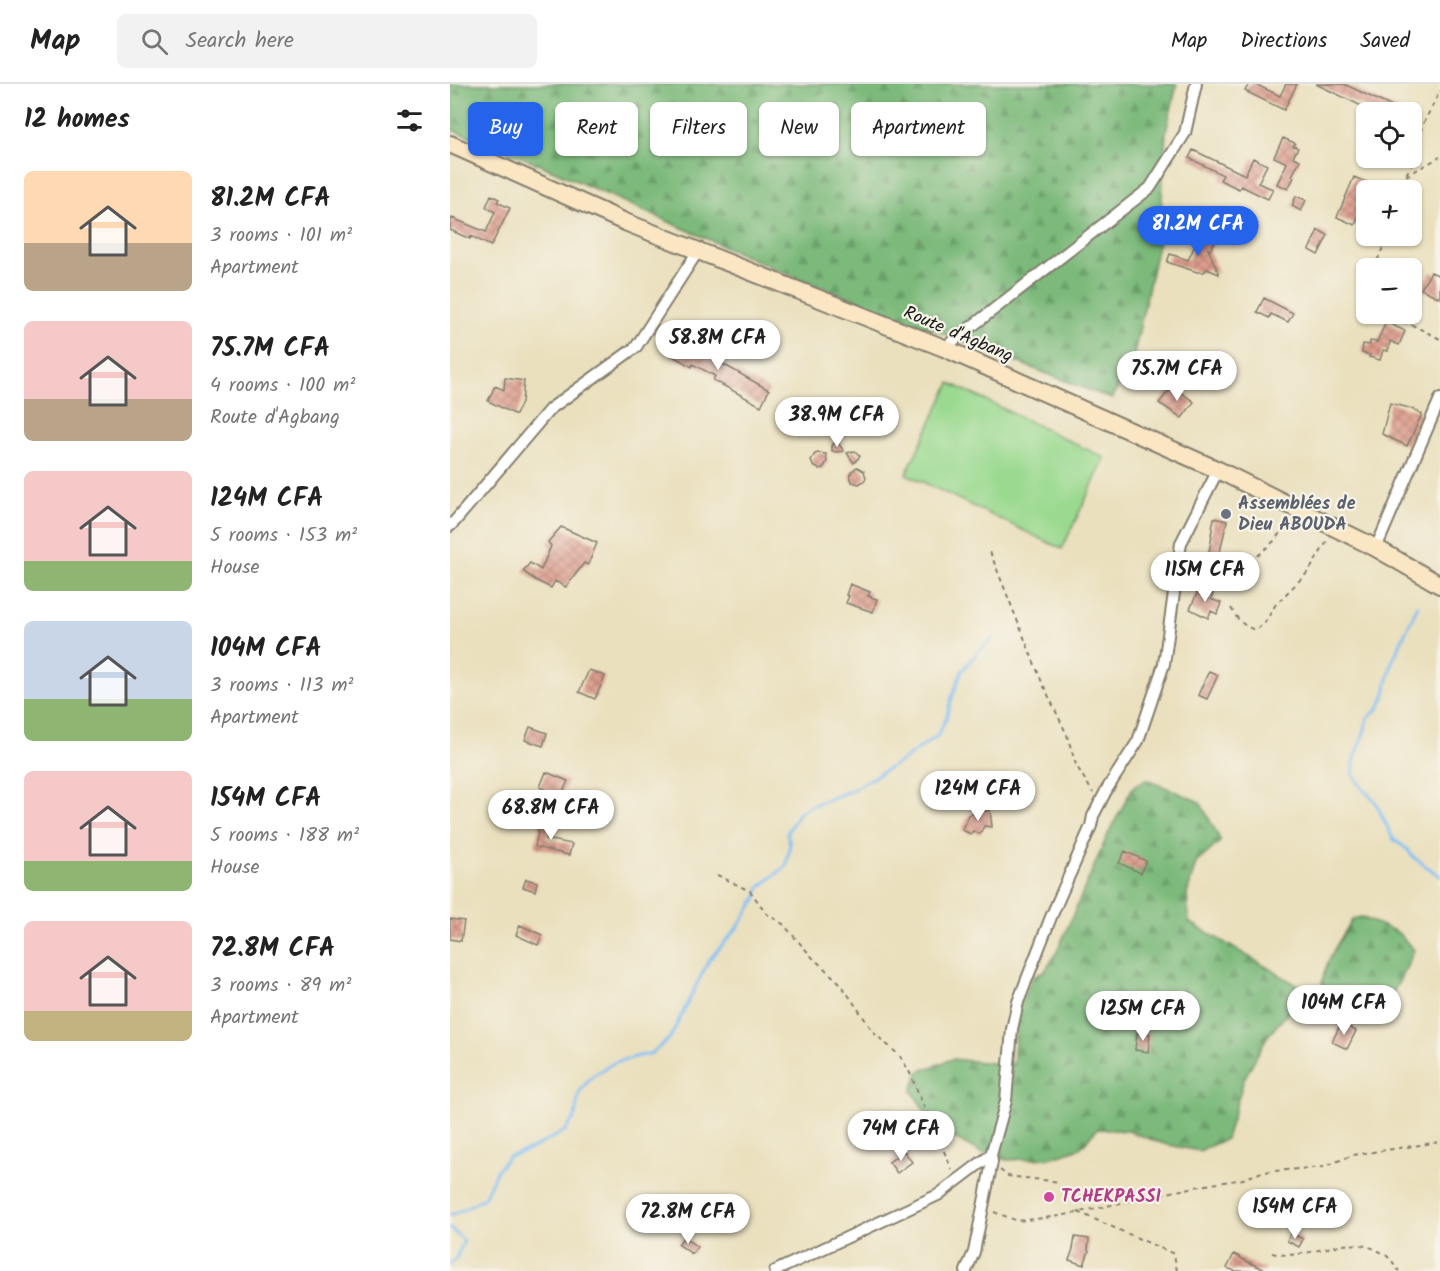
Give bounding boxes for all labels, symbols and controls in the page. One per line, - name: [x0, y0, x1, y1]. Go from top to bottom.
- search box: [117, 14, 537, 68]
- text: Map: [30, 19, 81, 64]
- text: Search here: [186, 24, 294, 59]
- icon: search: [138, 25, 171, 58]
- text: Map: [1171, 25, 1207, 58]
- text: Directions: [1240, 25, 1327, 58]
- text: Saved: [1360, 25, 1410, 58]
- text: 12 homes: [24, 99, 130, 141]
- chip: Buy: [468, 102, 543, 156]
- chip: Rent: [555, 102, 638, 156]
- chip: Filters: [650, 102, 747, 156]
- chip: New: [759, 102, 839, 156]
- chip: Apartment: [851, 102, 986, 156]
- map controls: [1356, 102, 1422, 324]
- button: locate: [1356, 102, 1422, 168]
- icon: filters: [393, 104, 426, 137]
- text: 81.2M CFA: [210, 178, 331, 220]
- button: +: [1356, 180, 1422, 246]
- icon: home: [72, 195, 144, 267]
- pin: 81.2M CFA: [1129, 206, 1267, 257]
- text: 81.2M CFA: [1152, 209, 1244, 241]
- text: 3 rooms · 101 m²: [210, 220, 352, 252]
- text: Apartment: [210, 252, 299, 284]
- button: −: [1356, 258, 1422, 324]
- street label: Route d'Agbang: [899, 299, 1017, 371]
- pin: 58.8M CFA: [649, 320, 787, 371]
- text: 58.8M CFA: [669, 323, 767, 355]
- text: 75.7M CFA: [210, 328, 330, 370]
- icon: home: [72, 345, 144, 417]
- pin: 75.7M CFA: [1108, 351, 1246, 402]
- text: 75.7M CFA: [1131, 354, 1223, 386]
- text: 4 rooms · 100 m²: [210, 370, 355, 402]
- pin: 38.9M CFA: [768, 397, 906, 448]
- text: 38.9M CFA: [789, 400, 885, 432]
- text: Route d'Agbang: [210, 402, 340, 434]
- text: 124M CFA: [210, 478, 323, 520]
- place label: Assemblées de Dieu ABOUDA: [1238, 490, 1356, 540]
- icon: home: [72, 495, 144, 567]
- marker: Assemblées de Dieu ABOUDA: [1219, 507, 1233, 521]
- text: 5 rooms · 153 m²: [210, 520, 357, 552]
- text: House: [210, 552, 260, 584]
- pin: 115M CFA: [1143, 552, 1267, 603]
- text: 115M CFA: [1165, 555, 1245, 587]
- text: 104M CFA: [210, 628, 322, 670]
- icon: home: [72, 645, 144, 717]
- text: 3 rooms · 113 m²: [210, 670, 353, 702]
- text: Apartment: [210, 702, 299, 734]
- pin: 124M CFA: [916, 771, 1040, 822]
- text: 124M CFA: [934, 774, 1022, 806]
- text: 154M CFA: [210, 778, 321, 820]
- pin: 68.8M CFA: [482, 790, 620, 841]
- text: 68.8M CFA: [502, 793, 600, 825]
- icon: home: [72, 795, 144, 867]
- text: 5 rooms · 188 m²: [210, 820, 359, 852]
- text: House: [210, 852, 260, 884]
- text: 72.8M CFA: [210, 928, 335, 970]
- icon: home: [72, 945, 144, 1017]
- text: 3 rooms · 89 m²: [210, 970, 351, 1002]
- pin: 104M CFA: [1282, 985, 1406, 1036]
- text: 104M CFA: [1301, 988, 1387, 1020]
- pin: 125M CFA: [1081, 991, 1205, 1042]
- text: 125M CFA: [1100, 994, 1186, 1026]
- text: Apartment: [210, 1002, 299, 1034]
- pin: 74M CFA: [846, 1111, 956, 1162]
- text: 74M CFA: [862, 1114, 940, 1146]
- place label: TCHEKPASSI: [1061, 1183, 1161, 1212]
- pin: 154M CFA: [1233, 1189, 1357, 1240]
- marker: TCHEKPASSI: [1042, 1190, 1056, 1204]
- text: 154M CFA: [1252, 1192, 1338, 1224]
- pin: 72.8M CFA: [619, 1194, 757, 1245]
- text: 72.8M CFA: [640, 1197, 736, 1229]

